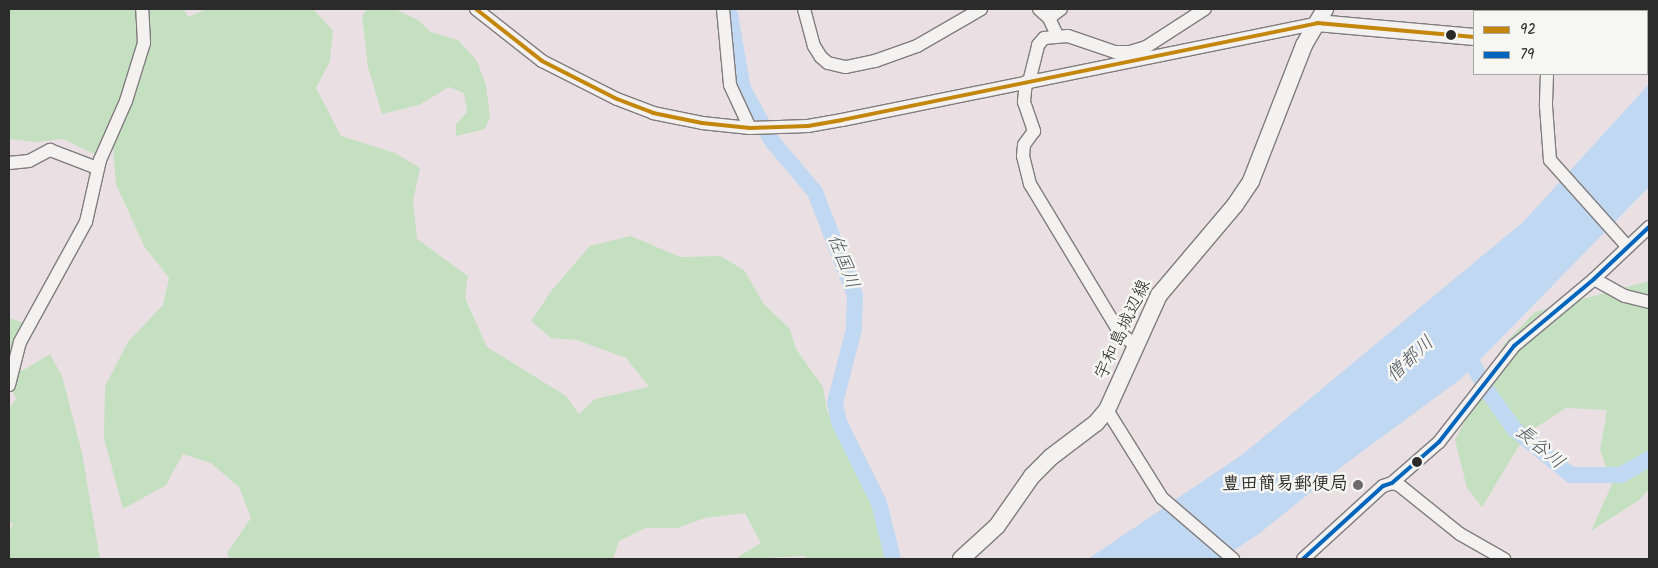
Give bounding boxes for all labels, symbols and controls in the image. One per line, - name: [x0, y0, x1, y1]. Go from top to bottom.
- legend: [1473, 10, 1648, 75]
- text: 92: [1520, 18, 1536, 42]
- unlabelled marker: [1446, 30, 1456, 40]
- text: 79: [1520, 43, 1534, 67]
- water label: 佐国川: [821, 231, 863, 293]
- street label: 宇和島城辺線: [1091, 276, 1157, 384]
- water label: 僧都川: [1382, 332, 1440, 388]
- water label: 長谷川: [1510, 421, 1568, 475]
- unlabelled marker: [1412, 457, 1422, 467]
- place label: 豊田簡易郵便局: [1222, 474, 1348, 496]
- marker: 豊田簡易郵便局: [1352, 479, 1364, 491]

